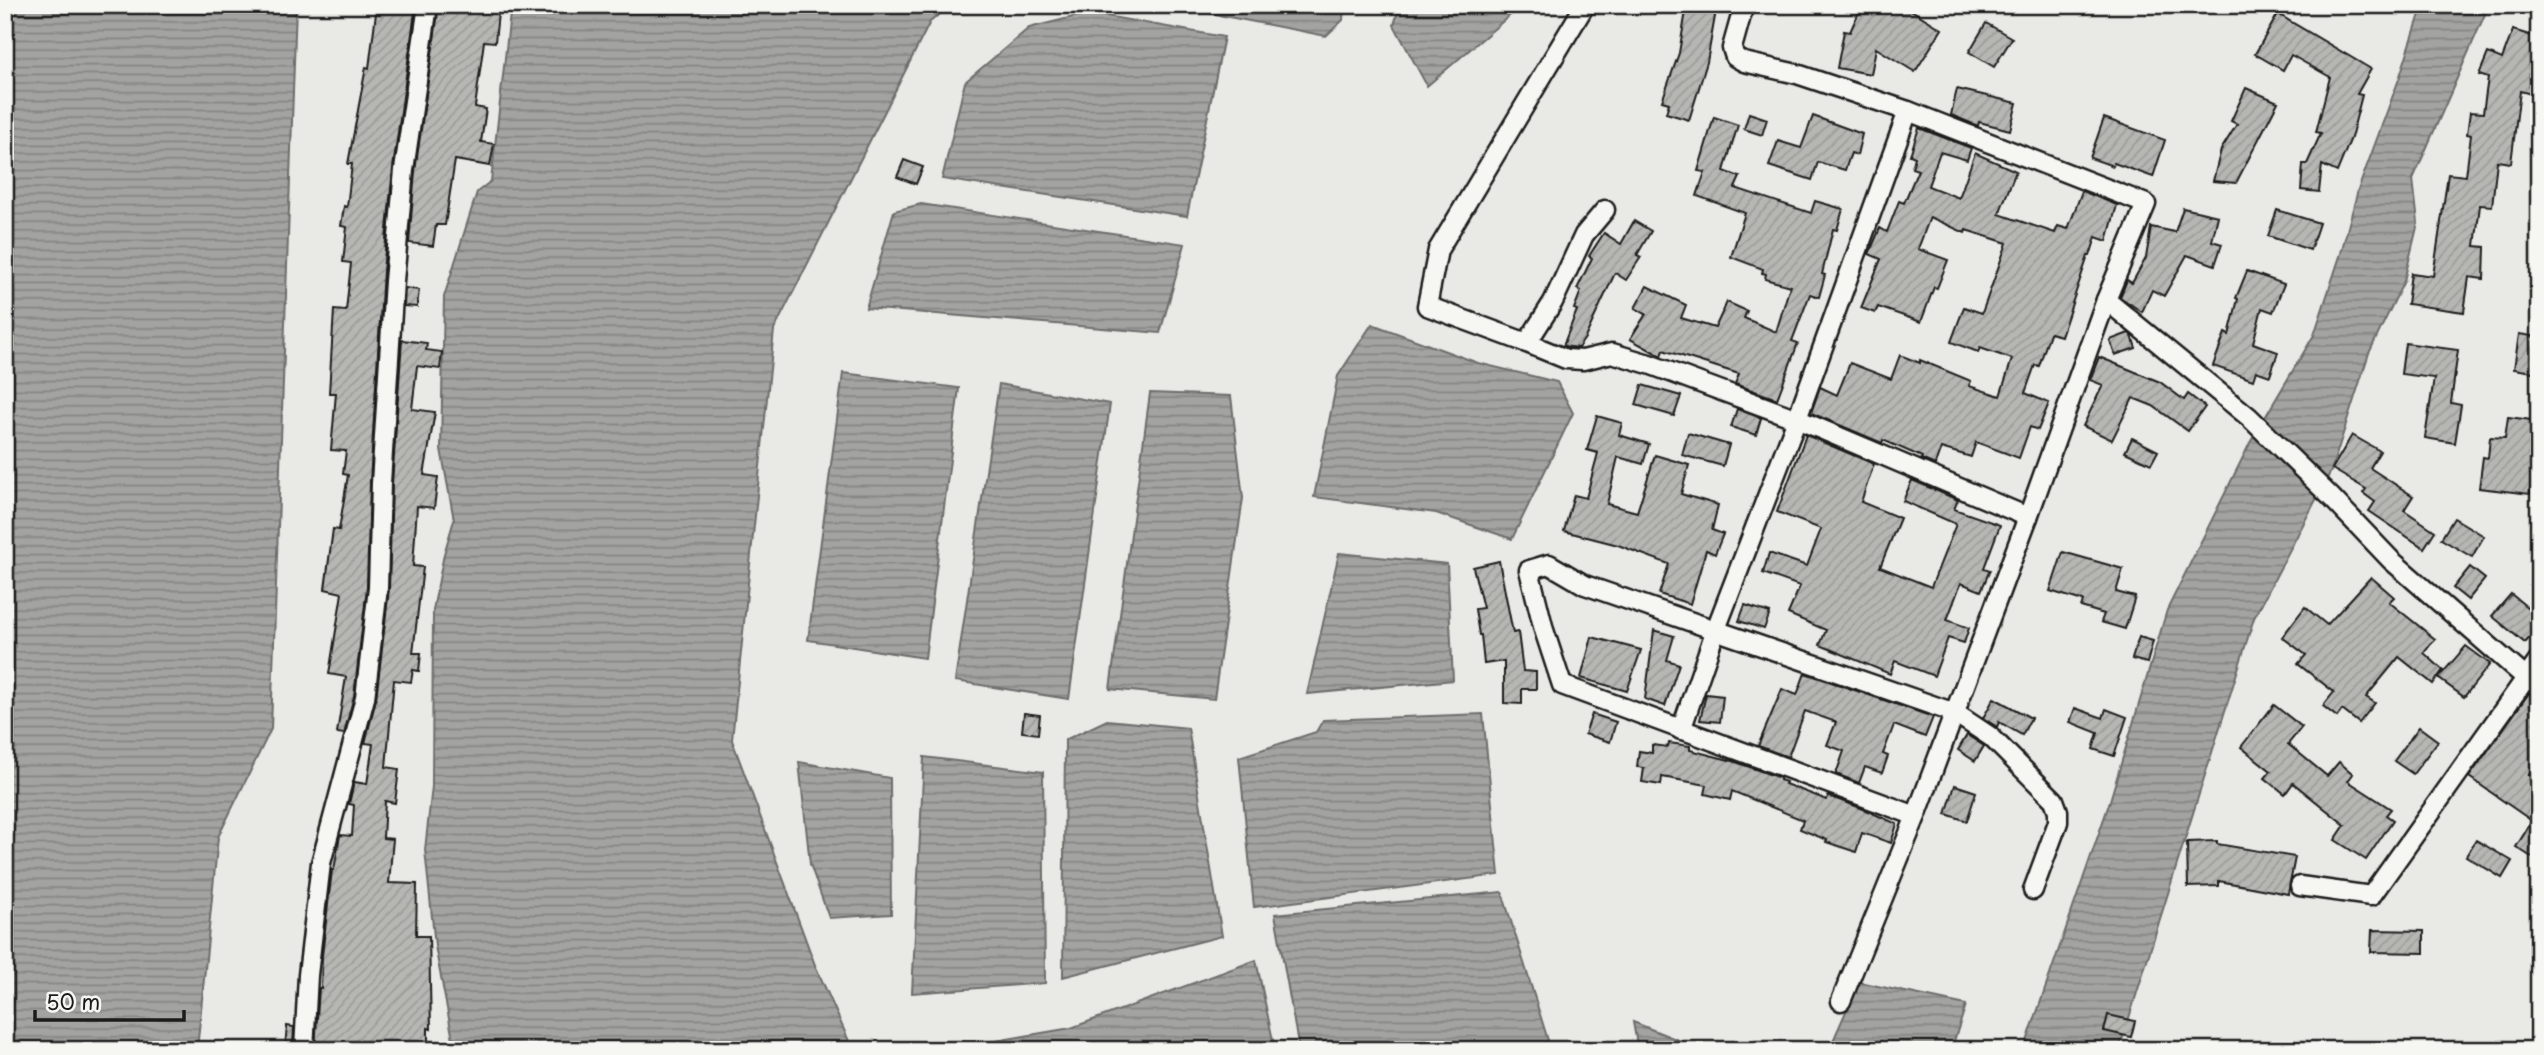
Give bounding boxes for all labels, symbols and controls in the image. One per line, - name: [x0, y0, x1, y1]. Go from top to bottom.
- scale bar: [35, 978, 184, 1022]
- text: 50 m: [46, 985, 100, 1017]

